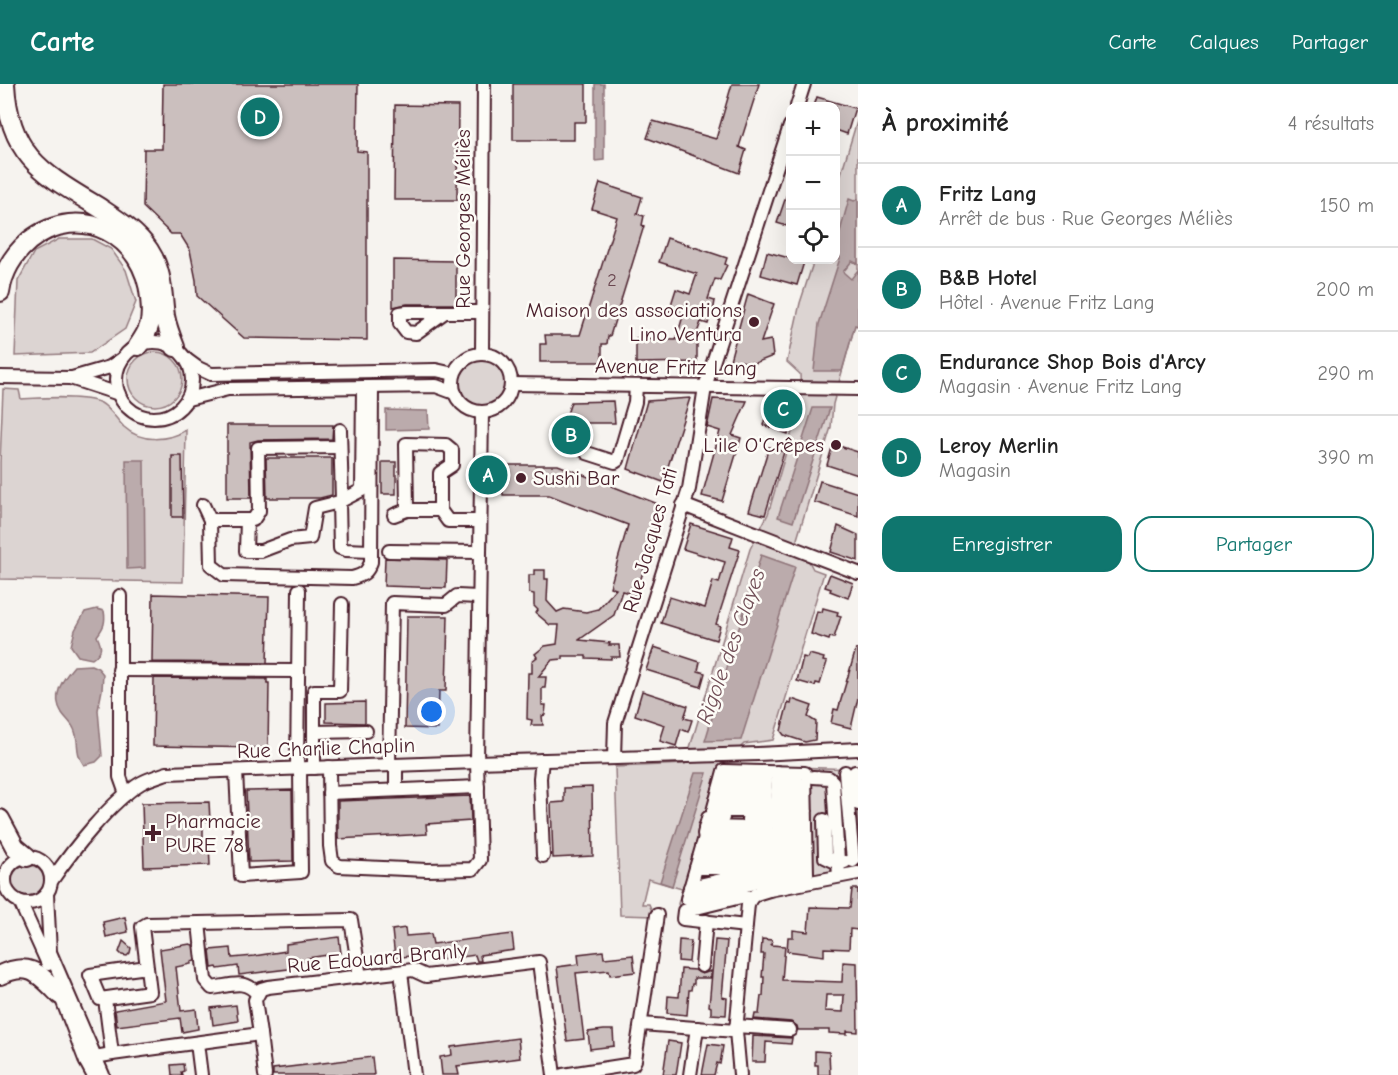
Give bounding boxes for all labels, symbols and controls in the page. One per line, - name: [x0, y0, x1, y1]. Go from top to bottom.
- text: Carte: [30, 26, 95, 58]
- text: Carte: [1109, 30, 1157, 54]
- text: Calques: [1190, 30, 1259, 54]
- text: Partager: [1292, 30, 1368, 54]
- pin: D: [240, 94, 280, 140]
- map controls: [786, 102, 840, 264]
- button: +: [786, 102, 840, 156]
- text: À proximité: [882, 108, 1009, 138]
- text: 4 résultats: [1288, 112, 1374, 135]
- street label: Rue Georges Méliès: [451, 129, 475, 309]
- button: −: [786, 156, 840, 210]
- text: Fritz Lang: [939, 181, 1037, 207]
- text: A: [896, 194, 907, 217]
- text: 150 m: [1320, 194, 1374, 217]
- text: Arrêt de bus · Rue Georges Méliès: [939, 207, 1233, 230]
- button: locate: [786, 210, 840, 264]
- text: B&B Hotel: [939, 265, 1037, 291]
- house number: 2: [607, 270, 617, 291]
- text: B: [895, 278, 908, 301]
- text: 200 m: [1316, 278, 1374, 301]
- text: Hôtel · Avenue Fritz Lang: [939, 291, 1155, 314]
- place label: Maison des associations Lino Ventura: [526, 298, 742, 346]
- marker: Maison des associations Lino Ventura: [747, 315, 761, 329]
- text: Endurance Shop Bois d'Arcy: [939, 349, 1206, 375]
- street label: Avenue Fritz Lang: [595, 354, 757, 380]
- text: C: [895, 362, 908, 385]
- text: 290 m: [1318, 362, 1374, 385]
- text: Magasin · Avenue Fritz Lang: [939, 375, 1182, 398]
- pin: C: [764, 386, 802, 432]
- pin: B: [552, 412, 590, 458]
- place label: L'ile O'Crêpes: [703, 433, 824, 457]
- text: Leroy Merlin: [939, 433, 1059, 459]
- marker: L'ile O'Crêpes: [829, 438, 843, 452]
- text: D: [895, 446, 908, 469]
- text: 390 m: [1318, 446, 1374, 469]
- pin: A: [468, 452, 508, 498]
- text: Magasin: [939, 459, 1011, 482]
- street label: Rue Jacques Tati: [618, 465, 682, 615]
- place label: Sushi Bar: [533, 466, 620, 490]
- marker: Sushi Bar: [514, 471, 528, 485]
- button: Enregistrer: [882, 516, 1122, 572]
- button: Partager: [1134, 516, 1374, 572]
- water label: Rigole des Clayes: [691, 564, 771, 728]
- your location: [417, 697, 446, 726]
- street label: Rue Charlie Chaplin: [237, 733, 415, 763]
- place label: Pharmacie PURE 78: [165, 809, 261, 857]
- marker: Pharmacie PURE 78: [146, 826, 160, 840]
- street label: Rue Edouard Branly: [286, 938, 469, 978]

